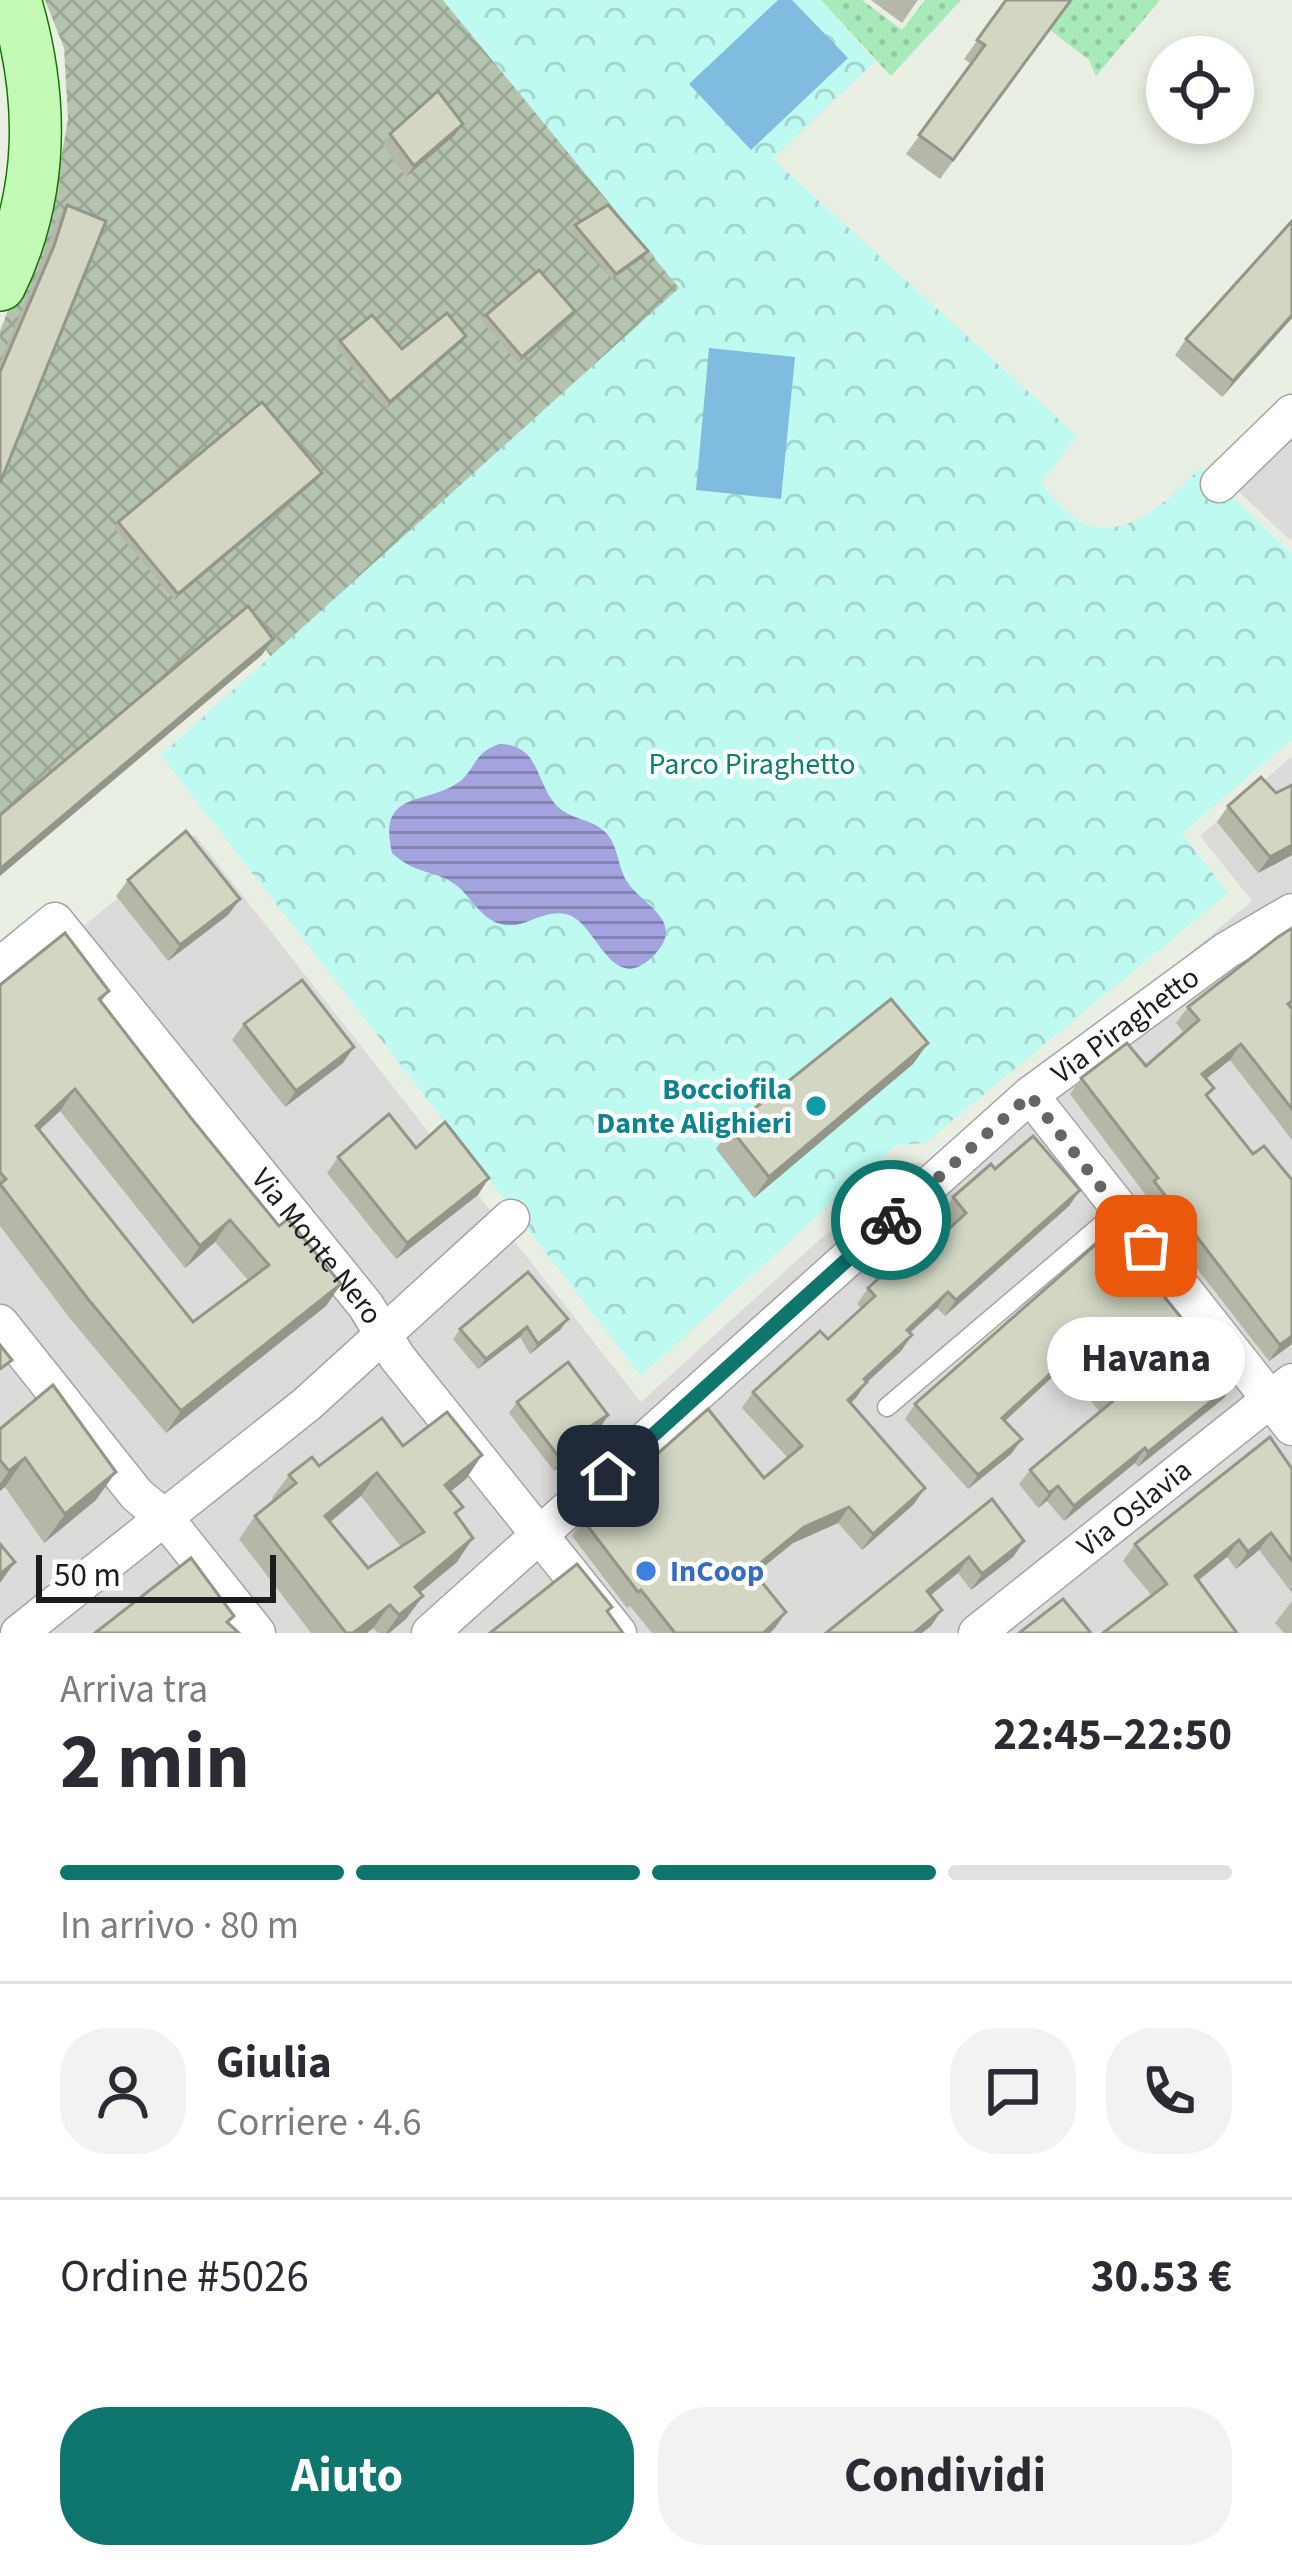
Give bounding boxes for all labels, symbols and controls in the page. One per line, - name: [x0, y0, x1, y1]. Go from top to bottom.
- map controls: [1146, 36, 1254, 144]
- button: locate: [1146, 36, 1254, 144]
- park label: Parco Piraghetto: [649, 743, 855, 786]
- street label: Via Piraghetto: [1042, 956, 1208, 1094]
- place label: Bocciofila Dante Alighieri: [596, 1068, 792, 1145]
- marker: Bocciofila Dante Alighieri: [803, 1093, 829, 1119]
- street label: Via Monte Nero: [241, 1159, 394, 1332]
- courier: [831, 1160, 951, 1280]
- icon: bike: [858, 1187, 924, 1253]
- pin: [1095, 1195, 1197, 1297]
- icon: bag: [1113, 1213, 1179, 1279]
- callout: Havana: [1047, 1318, 1245, 1402]
- text: Havana: [1081, 1331, 1211, 1387]
- pin: [557, 1425, 659, 1527]
- icon: home: [575, 1443, 641, 1509]
- street label: Via Oslavia: [1068, 1449, 1201, 1567]
- scale bar: [36, 1549, 276, 1602]
- place label: InCoop: [670, 1550, 764, 1593]
- text: 50 m: [54, 1552, 121, 1599]
- marker: InCoop: [633, 1558, 659, 1584]
- text: Arriva tra: [60, 1662, 208, 1718]
- text: 22:45–22:50: [993, 1703, 1232, 1767]
- text: 2 min: [60, 1707, 250, 1818]
- text: In arrivo · 80 m: [60, 1898, 299, 1954]
- button: person: [60, 2028, 186, 2154]
- button: chat: [950, 2028, 1076, 2154]
- button: phone: [1106, 2028, 1232, 2154]
- text: Giulia: [216, 2031, 332, 2095]
- text: Corriere · 4.6: [216, 2095, 422, 2151]
- text: Ordine #5026: [60, 2245, 309, 2309]
- text: 30.53 €: [1091, 2245, 1232, 2309]
- button: Aiuto: [60, 2407, 634, 2545]
- button: Condividi: [658, 2407, 1232, 2545]

